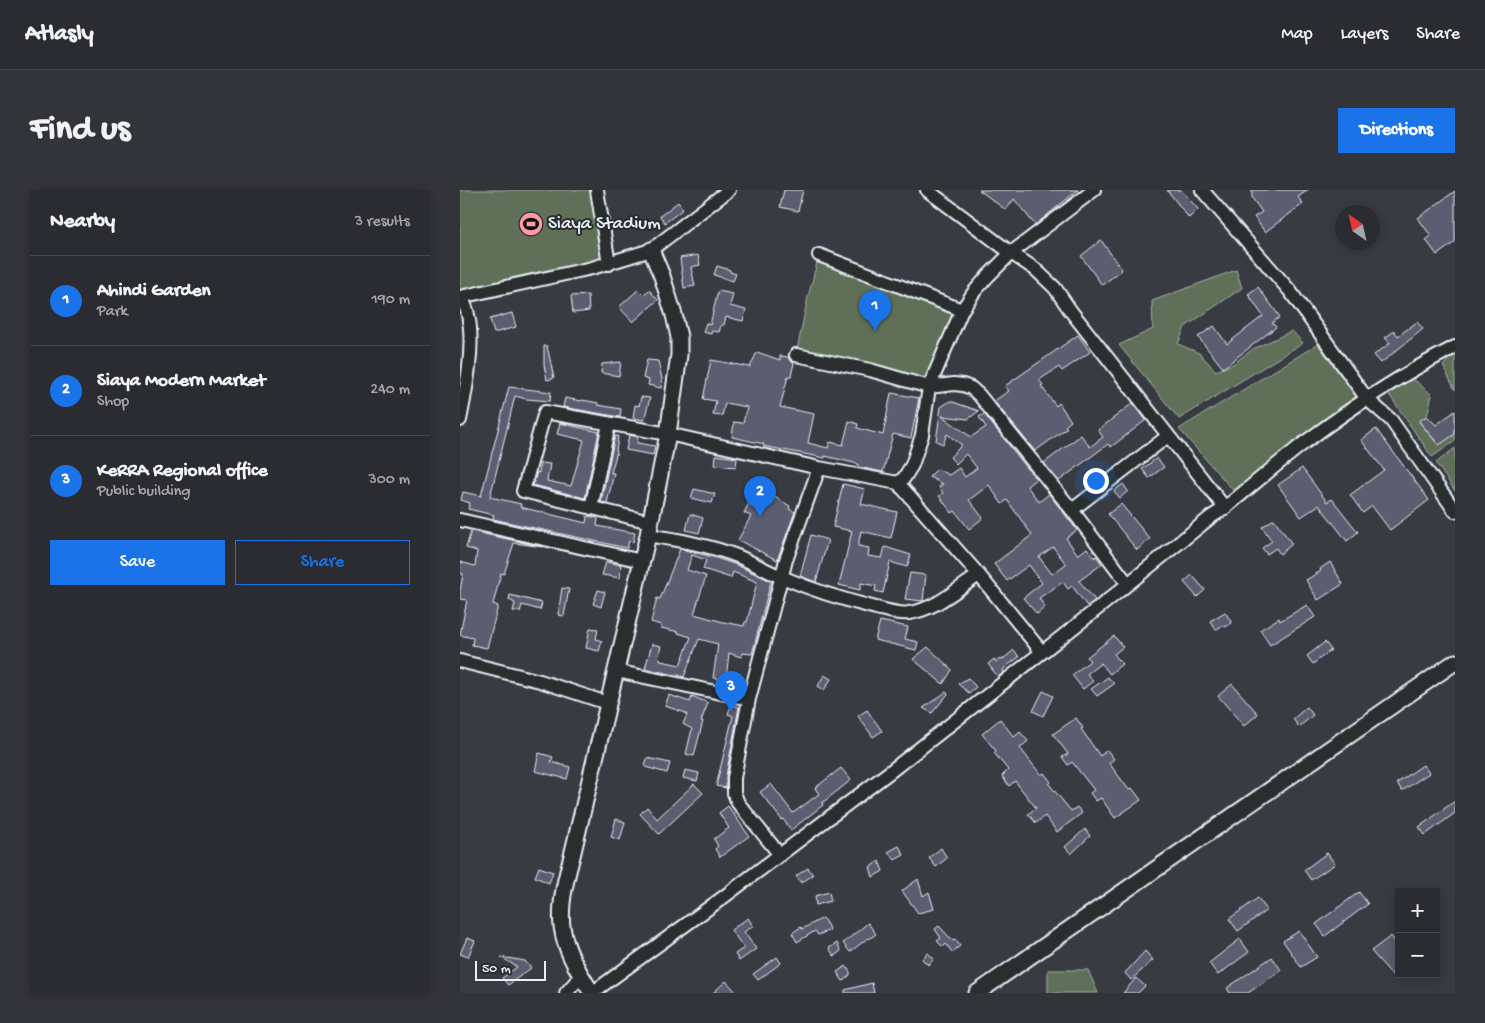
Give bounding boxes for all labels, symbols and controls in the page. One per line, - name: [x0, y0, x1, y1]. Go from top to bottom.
- text: Atlasly: [25, 20, 94, 49]
- text: Map: [1281, 24, 1313, 45]
- text: Layers: [1341, 24, 1388, 45]
- text: Share: [1416, 24, 1460, 45]
- button: Directions: [1338, 108, 1455, 153]
- text: Find us: [30, 110, 130, 151]
- north arrow: [1335, 205, 1380, 250]
- text: Nearby: [50, 210, 115, 235]
- sports icon: Siaya Stadium: [518, 211, 544, 237]
- text: 3 results: [355, 213, 410, 232]
- place label: Siaya Stadium: [548, 213, 661, 236]
- text: Ahindi Garden: [97, 280, 211, 303]
- pin: 1: [859, 290, 891, 331]
- text: 1: [63, 291, 69, 310]
- text: 190 m: [371, 291, 410, 310]
- text: Park: [97, 303, 128, 322]
- text: Siaya Modern Market: [97, 370, 266, 393]
- text: 2: [62, 381, 70, 400]
- text: 240 m: [370, 381, 410, 400]
- text: Shop: [97, 393, 129, 412]
- text: KeRRA Regional office: [97, 460, 268, 483]
- your location: [1083, 468, 1109, 494]
- text: 3: [62, 471, 70, 490]
- text: 300 m: [368, 471, 410, 490]
- pin: 2: [744, 476, 776, 517]
- text: Public building: [97, 483, 191, 502]
- button: Save: [50, 540, 225, 585]
- button: Share: [235, 540, 410, 585]
- pin: 3: [715, 671, 747, 712]
- map controls: [1395, 888, 1440, 978]
- button: +: [1395, 888, 1440, 933]
- button: −: [1395, 933, 1440, 978]
- scale bar: [475, 958, 546, 981]
- text: 50 m: [482, 961, 511, 978]

